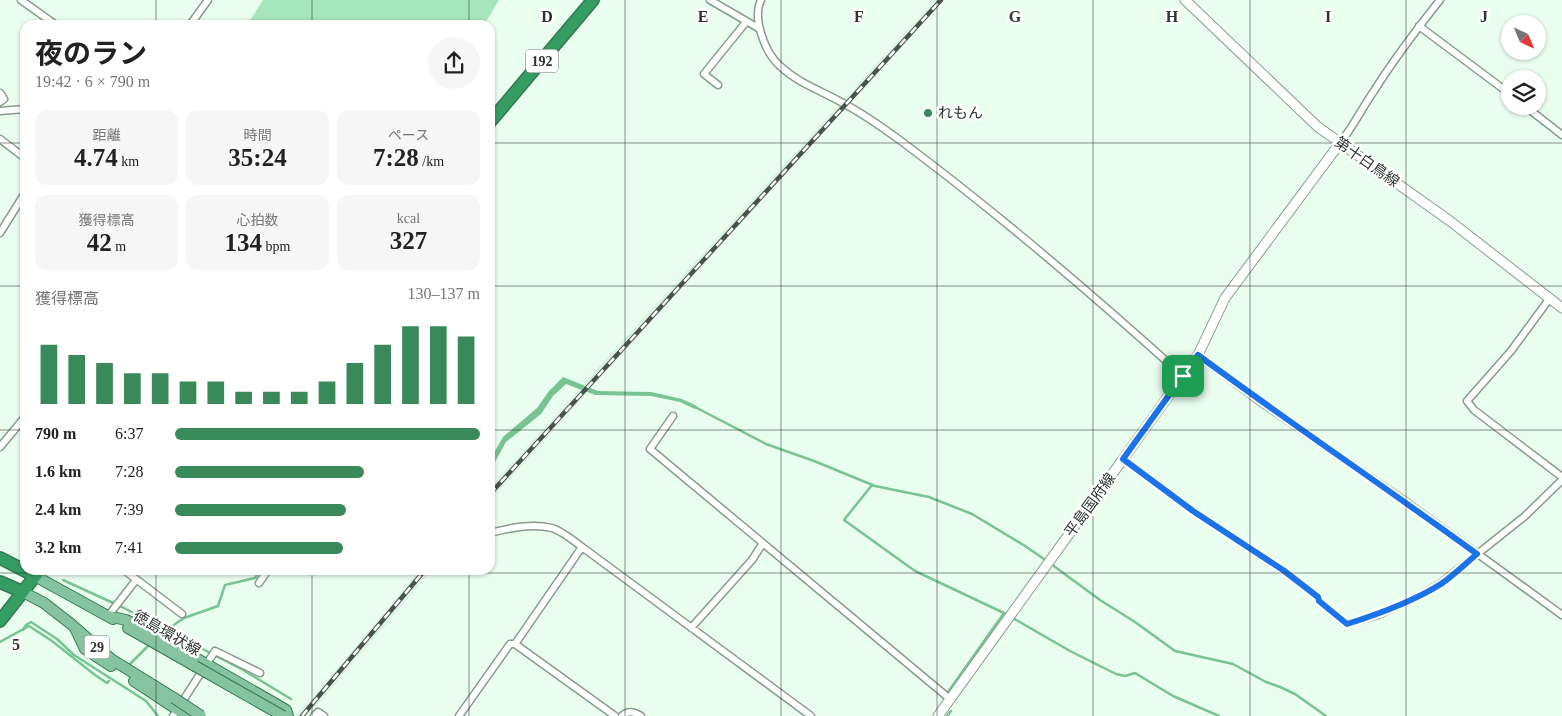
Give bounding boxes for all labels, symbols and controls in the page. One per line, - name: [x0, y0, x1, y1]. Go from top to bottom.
- text: D: [541, 8, 553, 25]
- text: E: [698, 8, 708, 25]
- text: F: [854, 8, 864, 25]
- text: G: [1009, 8, 1022, 25]
- text: H: [1166, 8, 1179, 25]
- text: I: [1325, 8, 1331, 25]
- text: J: [1480, 8, 1488, 25]
- north arrow: [1501, 15, 1546, 60]
- map controls: [1501, 15, 1546, 115]
- button: share: [428, 37, 480, 89]
- text: 夜のラン: [35, 38, 147, 69]
- road number: 192: [526, 49, 558, 72]
- button: layers: [1501, 70, 1546, 115]
- text: 19:42 · 6 × 790 m: [35, 73, 150, 90]
- place label: れもん: [938, 105, 983, 121]
- marker: れもん: [922, 107, 934, 119]
- text: 距離: [93, 128, 121, 143]
- text: 時間: [244, 128, 272, 143]
- text: ペース: [388, 128, 429, 143]
- street label: 第十白鳥線: [1332, 134, 1402, 190]
- text: 4.74: [74, 144, 118, 171]
- text: 35:24: [228, 144, 287, 171]
- text: 7:28: [373, 144, 419, 171]
- text: km: [118, 154, 139, 169]
- text: /km: [419, 154, 444, 169]
- text: kcal: [397, 211, 420, 226]
- text: 獲得標高: [79, 213, 135, 228]
- text: 心拍数: [237, 213, 279, 228]
- text: 327: [390, 227, 427, 254]
- text: 42: [87, 229, 112, 256]
- text: 134: [225, 229, 262, 256]
- text: m: [112, 239, 126, 254]
- text: bpm: [262, 239, 290, 254]
- text: 130–137 m: [408, 285, 480, 302]
- text: 獲得標高: [35, 290, 99, 307]
- pin: [1162, 355, 1204, 397]
- icon: arrive: [1169, 362, 1197, 390]
- text: 790 m: [35, 425, 76, 442]
- text: 6:37: [115, 425, 143, 442]
- text: 1.6 km: [35, 463, 81, 480]
- text: 7:28: [115, 463, 143, 480]
- street label: 平島国府線: [1061, 470, 1119, 540]
- text: 2.4 km: [35, 501, 81, 518]
- text: 7:39: [115, 501, 143, 518]
- text: 3.2 km: [35, 539, 81, 556]
- text: 7:41: [115, 539, 143, 556]
- street label: 徳島環状線: [131, 606, 204, 659]
- text: 5: [12, 636, 20, 653]
- road number: 29: [84, 636, 110, 659]

